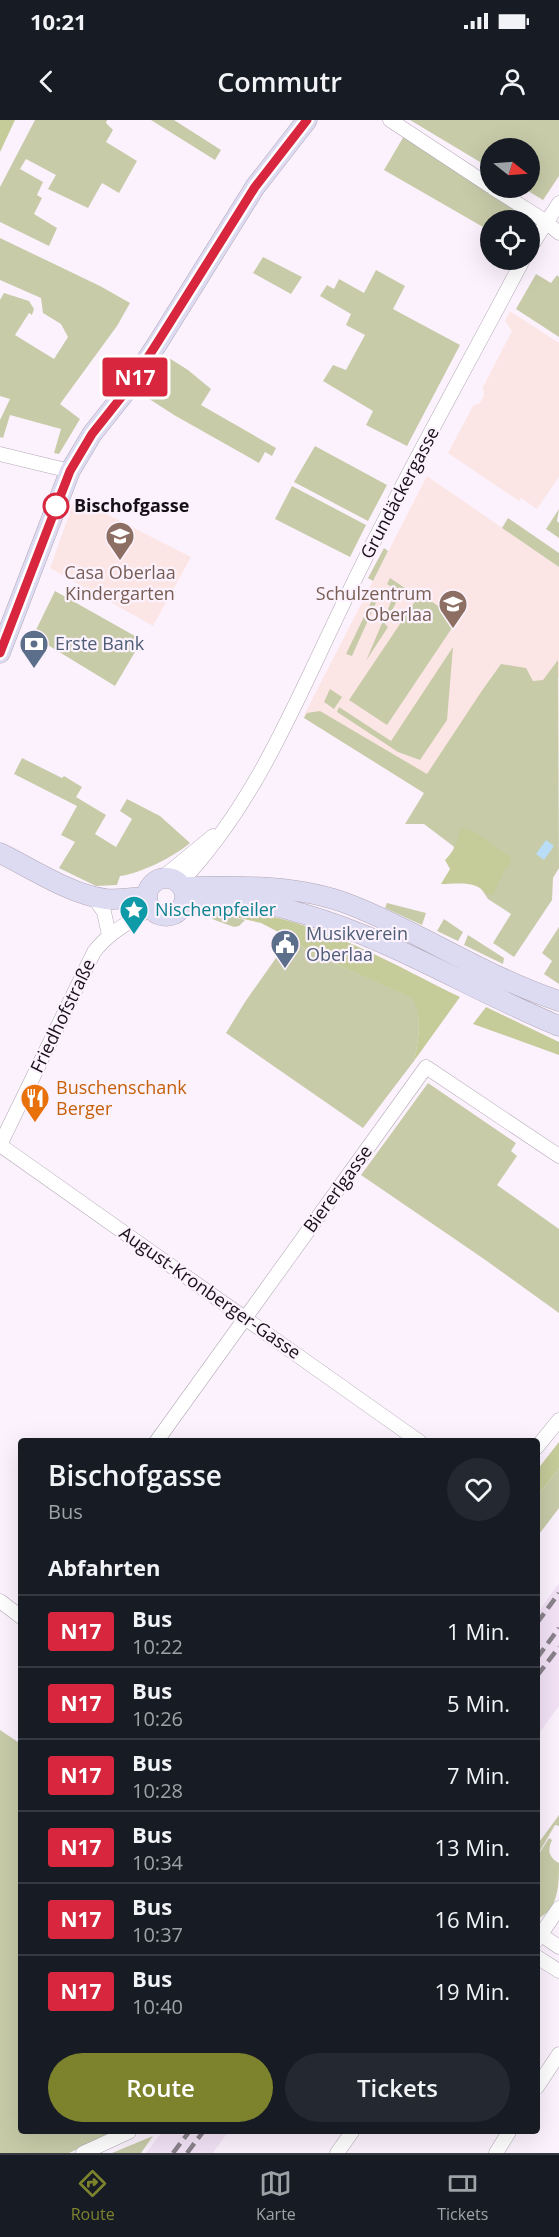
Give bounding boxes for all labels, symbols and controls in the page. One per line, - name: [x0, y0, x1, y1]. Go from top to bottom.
- text: 10:21: [30, 6, 87, 36]
- text: Commutr: [217, 63, 342, 100]
- icon: back: [30, 65, 63, 98]
- icon: person: [496, 65, 529, 98]
- north arrow: [480, 138, 540, 198]
- map controls: [480, 138, 540, 270]
- button: locate: [480, 210, 540, 270]
- line badge: N17: [100, 358, 170, 396]
- text: N17: [114, 363, 156, 391]
- street label: Grundäckergasse: [354, 422, 444, 563]
- marker: Bischofgasse: [43, 493, 69, 519]
- place label: Bischofgasse: [74, 493, 189, 517]
- school or university icon: Casa Oberlaa Kindergarten: [104, 520, 136, 562]
- place label: Casa Oberlaa Kindergarten: [64, 560, 176, 605]
- place label: Schulzentrum Oberlaa: [316, 581, 432, 626]
- school or university icon: Schulzentrum Oberlaa: [437, 588, 469, 630]
- bank icon: Erste Bank: [18, 628, 50, 670]
- place label: Erste Bank: [55, 631, 145, 655]
- place icon: Nischenpfeiler: [118, 894, 150, 936]
- place label: Nischenpfeiler: [155, 897, 277, 921]
- place label: Musikverein Oberlaa: [306, 921, 408, 966]
- public building icon: Musikverein Oberlaa: [269, 928, 301, 970]
- street label: Friedhofstraße: [24, 955, 100, 1077]
- place label: Buschenschank Berger: [56, 1075, 187, 1120]
- restaurant icon: Buschenschank Berger: [19, 1082, 51, 1124]
- street label: Biererlgasse: [297, 1140, 377, 1237]
- street label: August-Kronberger-Gasse: [115, 1220, 306, 1364]
- text: Bischofgasse: [48, 1456, 222, 1494]
- button: heart: [447, 1458, 510, 1521]
- text: Bus: [48, 1498, 83, 1525]
- text: Abfahrten: [48, 1552, 160, 1582]
- text: Bus: [132, 1603, 172, 1633]
- text: 1 Min.: [447, 1616, 510, 1646]
- text: N17: [60, 1617, 102, 1645]
- text: 10:22: [132, 1633, 183, 1660]
- text: Bus: [132, 1675, 172, 1705]
- text: 5 Min.: [447, 1688, 510, 1718]
- text: N17: [60, 1689, 102, 1717]
- text: 10:26: [132, 1705, 183, 1732]
- text: Bus: [132, 1747, 172, 1777]
- text: 7 Min.: [447, 1760, 510, 1790]
- text: N17: [60, 1761, 102, 1789]
- text: 10:28: [132, 1777, 183, 1804]
- text: Bus: [132, 1819, 172, 1849]
- text: 13 Min.: [435, 1832, 510, 1862]
- text: N17: [60, 1833, 102, 1861]
- text: 10:34: [132, 1849, 183, 1876]
- text: Bus: [132, 1891, 172, 1921]
- text: 16 Min.: [435, 1904, 510, 1934]
- text: N17: [60, 1905, 102, 1933]
- text: 10:37: [132, 1921, 183, 1948]
- text: Bus: [132, 1963, 172, 1993]
- text: 19 Min.: [435, 1976, 510, 2006]
- text: N17: [60, 1977, 102, 2005]
- text: 10:40: [132, 1993, 183, 2020]
- button: Route: [48, 2053, 273, 2122]
- button: Tickets: [285, 2053, 510, 2122]
- tab: Route: [71, 2167, 115, 2225]
- tab: Karte: [256, 2167, 296, 2225]
- tab: Tickets: [437, 2167, 488, 2225]

